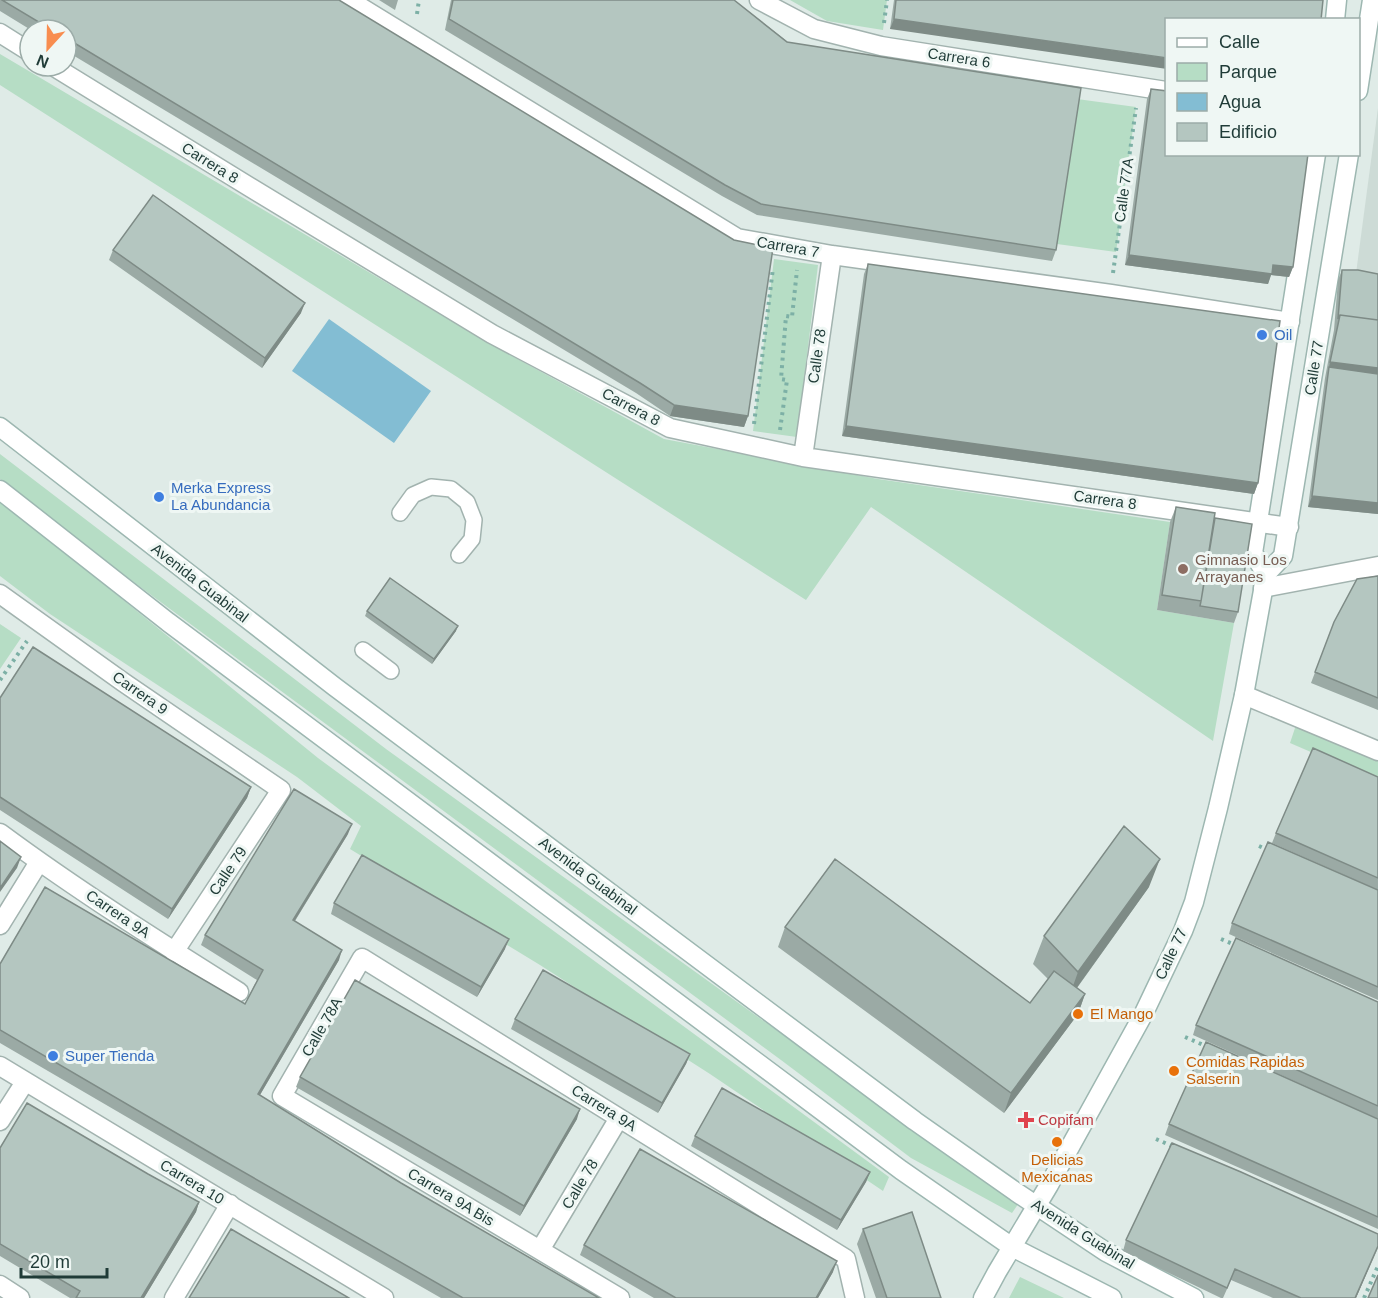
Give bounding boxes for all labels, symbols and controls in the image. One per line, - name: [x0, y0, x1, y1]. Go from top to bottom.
- north arrow: [18, 18, 78, 78]
- legend: [1165, 18, 1360, 156]
- text: Calle: [1219, 32, 1260, 52]
- street label: Carrera 6: [926, 44, 992, 71]
- text: N: [34, 51, 51, 71]
- text: Parque: [1219, 62, 1277, 82]
- text: Agua: [1219, 92, 1262, 112]
- text: Edificio: [1219, 122, 1277, 142]
- street label: Carrera 8: [179, 139, 242, 187]
- street label: Calle 77A: [1111, 157, 1136, 223]
- street label: Carrera 7: [755, 233, 821, 260]
- place label: Oil: [1274, 326, 1292, 343]
- street label: Calle 78: [804, 327, 829, 384]
- marker: Oil: [1255, 328, 1269, 342]
- street label: Calle 77: [1301, 339, 1326, 396]
- street label: Carrera 8: [599, 384, 663, 429]
- place label: Merka Express La Abundancia: [171, 479, 271, 513]
- street label: Carrera 8: [1073, 487, 1138, 512]
- marker: Merka Express La Abundancia: [152, 490, 166, 504]
- street label: Avenida Guabinal: [149, 540, 252, 626]
- place label: Gimnasio Los Arrayanes: [1195, 551, 1287, 585]
- marker: Gimnasio Los Arrayanes: [1176, 562, 1190, 576]
- street label: Carrera 9: [109, 667, 171, 718]
- street label: Avenida Guabinal: [536, 833, 641, 918]
- street label: Calle 79: [205, 843, 250, 898]
- street label: Carrera 9A: [83, 886, 153, 941]
- street label: Calle 77: [1151, 925, 1190, 982]
- street label: Calle 78A: [298, 994, 345, 1059]
- place label: El Mango: [1090, 1005, 1153, 1022]
- marker: El Mango: [1071, 1007, 1085, 1021]
- place label: Super Tienda: [65, 1047, 155, 1064]
- marker: Super Tienda: [46, 1049, 60, 1063]
- place label: Comidas Rapidas Salserin: [1186, 1053, 1304, 1087]
- marker: Comidas Rapidas Salserin: [1167, 1064, 1181, 1078]
- street label: Carrera 9A: [569, 1081, 640, 1134]
- place label: Copifam: [1038, 1111, 1094, 1128]
- marker: Copifam: [1019, 1113, 1033, 1127]
- marker: Delicias Mexicanas: [1050, 1135, 1064, 1149]
- place label: Delicias Mexicanas: [1021, 1151, 1093, 1185]
- street label: Carrera 10: [157, 1156, 227, 1207]
- street label: Calle 78: [558, 1156, 601, 1212]
- street label: Carrera 9A Bis: [405, 1164, 497, 1229]
- street label: Avenida Guabinal: [1029, 1195, 1138, 1272]
- scale bar: [21, 1241, 106, 1279]
- text: 20 m: [30, 1252, 70, 1272]

